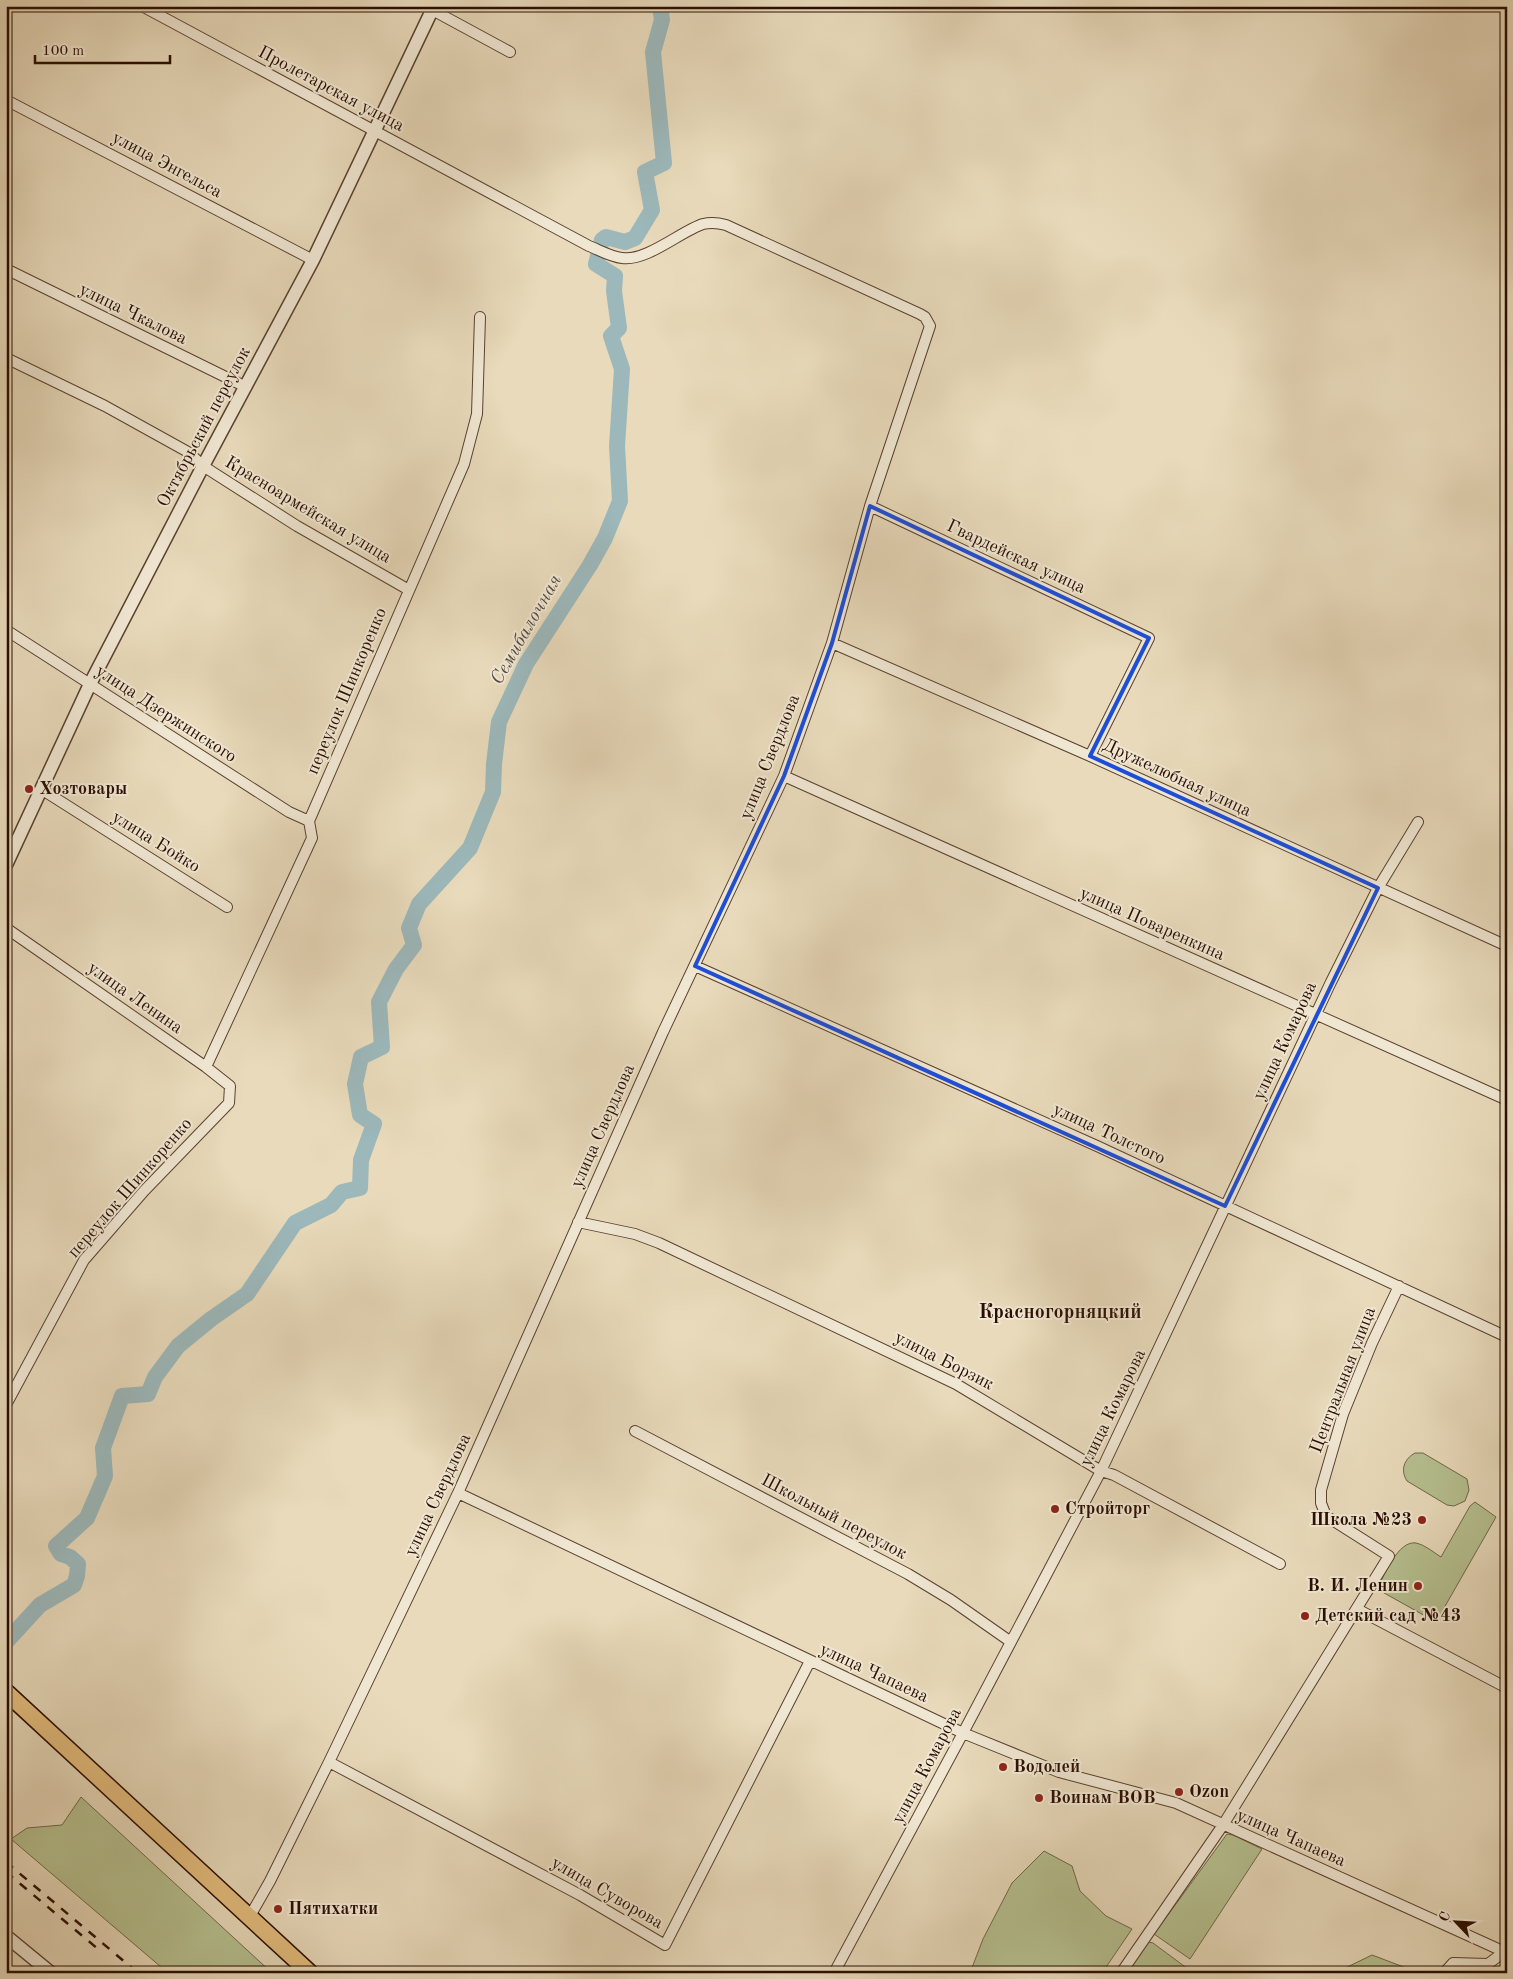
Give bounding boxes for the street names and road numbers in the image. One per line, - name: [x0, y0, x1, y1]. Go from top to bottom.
- street label: Пролетарская улица: [255, 43, 407, 135]
- street label: улица Энгельса: [109, 128, 225, 202]
- street label: улица Чкалова: [76, 280, 190, 348]
- street label: Октябрьский переулок: [154, 344, 254, 510]
- street label: Красноармейская улица: [222, 453, 394, 567]
- street label: Гвардейская улица: [944, 517, 1088, 597]
- street label: переулок Шинкоренко: [304, 605, 390, 777]
- street label: улица Дзержинского: [92, 662, 240, 766]
- street label: улица Свердлова: [737, 692, 803, 822]
- street label: Дружелюбная улица: [1100, 736, 1254, 820]
- street label: улица Бойко: [109, 808, 203, 876]
- street label: улица Поваренкина: [1077, 884, 1227, 964]
- street label: улица Ленина: [84, 959, 186, 1037]
- street label: улица Комарова: [1250, 979, 1320, 1103]
- street label: улица Свердлова: [568, 1061, 638, 1191]
- street label: улица Толстого: [1050, 1100, 1168, 1168]
- street label: переулок Шинкоренко: [64, 1114, 196, 1262]
- street label: Центральная улица: [1307, 1304, 1379, 1456]
- street label: улица Борзик: [892, 1328, 996, 1394]
- street label: улица Комарова: [1077, 1346, 1149, 1470]
- street label: улица Свердлова: [402, 1431, 474, 1559]
- street label: Школьный переулок: [758, 1471, 910, 1563]
- street label: улица Чапаева: [817, 1640, 931, 1706]
- street label: улица Комарова: [889, 1705, 965, 1827]
- street label: улица Чапаева: [1234, 1806, 1349, 1870]
- street label: улица Суворова: [548, 1854, 666, 1932]

